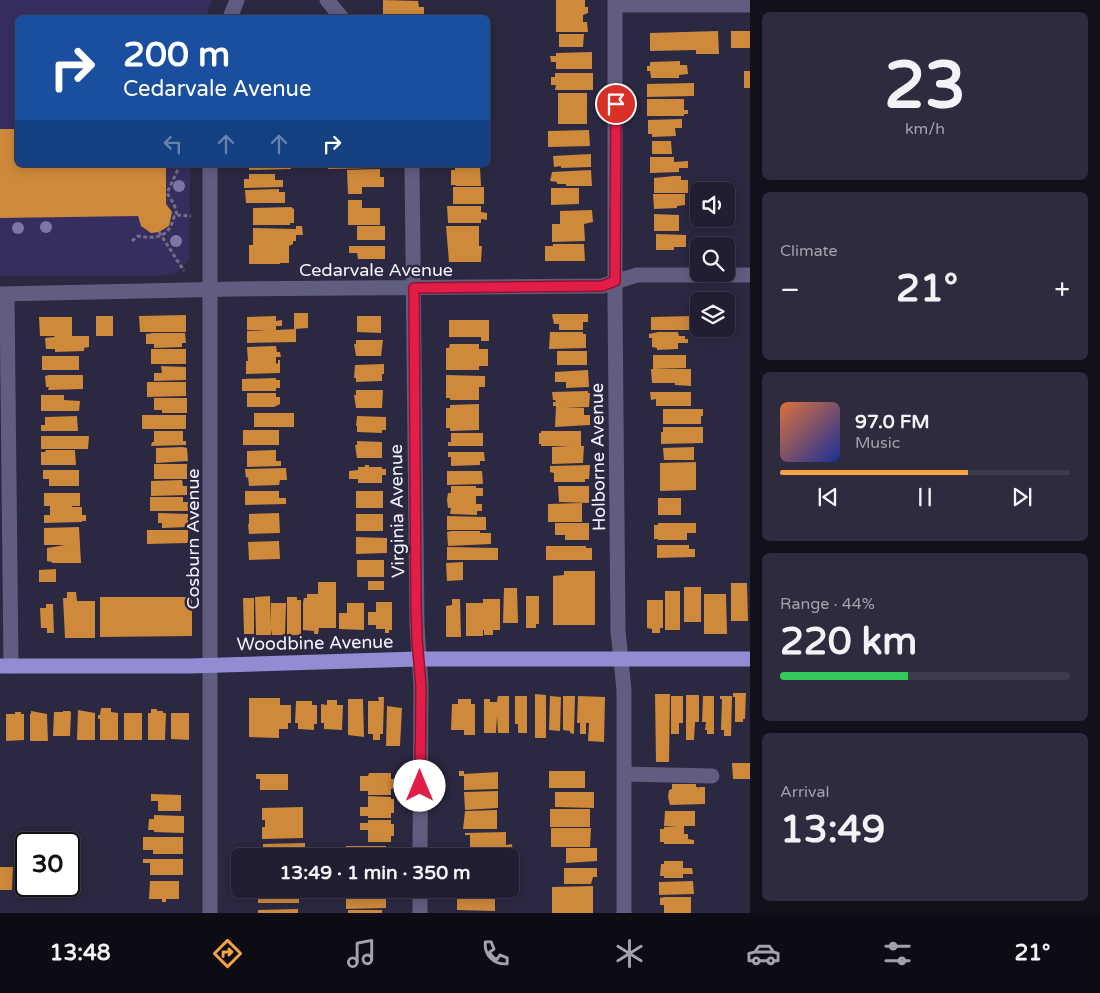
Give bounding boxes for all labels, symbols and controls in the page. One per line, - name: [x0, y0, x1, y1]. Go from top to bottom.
- text: 200 m: [123, 34, 230, 76]
- icon: right: [40, 35, 105, 100]
- text: 23: [884, 47, 966, 126]
- text: Cedarvale Avenue: [123, 76, 311, 102]
- pin: [595, 83, 637, 125]
- icon: arrive: [602, 90, 630, 118]
- text: km/h: [905, 119, 945, 139]
- icon: left: [159, 130, 187, 158]
- icon: ahead: [212, 130, 240, 158]
- icon: ahead: [265, 130, 293, 158]
- icon: right: [318, 130, 346, 158]
- map controls: [690, 182, 735, 337]
- button: sound: [690, 182, 735, 227]
- button: search: [690, 237, 735, 282]
- text: Climate: [780, 241, 838, 261]
- street label: Cedarvale Avenue: [299, 259, 453, 281]
- text: 21°: [896, 266, 958, 312]
- text: −: [780, 273, 800, 307]
- text: +: [1054, 273, 1070, 307]
- button: layers: [690, 292, 735, 337]
- street label: Holborne Avenue: [586, 383, 610, 531]
- text: 97.0 FM: [855, 411, 930, 433]
- text: Music: [855, 433, 900, 453]
- street label: Virginia Avenue: [385, 444, 409, 578]
- street label: Cosburn Avenue: [182, 468, 204, 610]
- icon: previous: [814, 483, 842, 511]
- icon: pause: [911, 483, 939, 511]
- icon: next: [1008, 483, 1036, 511]
- text: Range · 44%: [780, 594, 875, 614]
- text: 220 km: [780, 619, 917, 665]
- street label: Woodbine Avenue: [236, 631, 394, 655]
- position arrow: [393, 759, 445, 811]
- text: Arrival: [780, 782, 829, 802]
- text: 13:49: [780, 807, 885, 853]
- speed limit sign: 30: [15, 832, 80, 897]
- text: 13:49 · 1 min · 350 m: [279, 862, 471, 884]
- icon: directions: [210, 936, 245, 971]
- icon: music: [344, 936, 379, 971]
- icon: phone: [478, 936, 513, 971]
- icon: climate: [612, 936, 647, 971]
- icon: car: [746, 936, 781, 971]
- icon: filters: [880, 936, 915, 971]
- text: 13:48: [50, 940, 111, 966]
- text: 21°: [1014, 940, 1050, 966]

